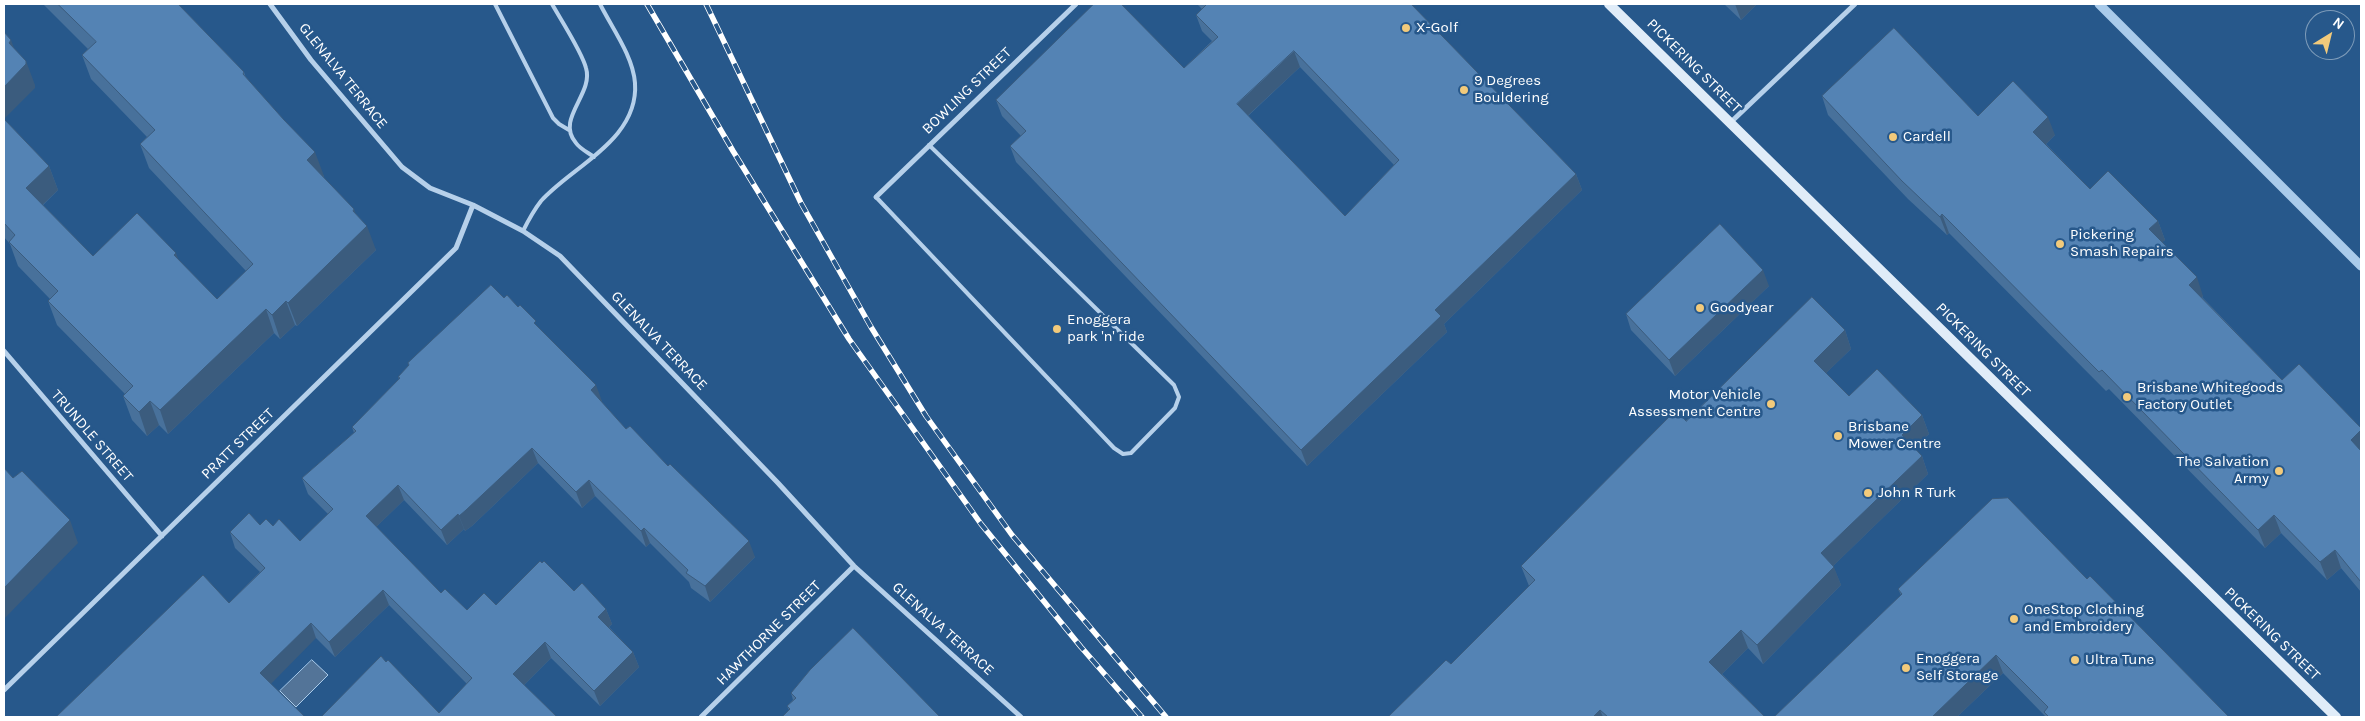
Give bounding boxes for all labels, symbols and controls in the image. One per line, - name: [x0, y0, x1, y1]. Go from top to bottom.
- north arrow: [2305, 10, 2355, 60]
- text: N: [2329, 13, 2348, 33]
- street label: PICKERING STREET: [1643, 15, 1745, 117]
- street label: GLENALVA TERRACE: [295, 19, 391, 133]
- place label: X-Golf: [1416, 19, 1458, 37]
- marker: X-Golf: [1400, 22, 1412, 34]
- street label: BOWLING STREET: [919, 44, 1015, 138]
- place label: 9 Degrees Bouldering: [1474, 72, 1549, 107]
- marker: 9 Degrees Bouldering: [1458, 84, 1470, 96]
- place label: Cardell: [1903, 128, 1951, 146]
- marker: Cardell: [1887, 131, 1899, 143]
- place label: Pickering Smash Repairs: [2070, 226, 2174, 261]
- marker: Pickering Smash Repairs: [2054, 238, 2066, 250]
- street label: GLENALVA TERRACE: [607, 288, 711, 394]
- place label: Goodyear: [1710, 299, 1773, 317]
- street label: PICKERING STREET: [1932, 299, 2034, 401]
- marker: Goodyear: [1694, 302, 1706, 314]
- place label: Enoggera park 'n' ride: [1067, 311, 1145, 346]
- marker: Enoggera park 'n' ride: [1051, 323, 1063, 335]
- place label: Brisbane Whitegoods Factory Outlet: [2137, 379, 2283, 414]
- street label: TRUNDLE STREET: [47, 386, 137, 486]
- place label: Motor Vehicle Assessment Centre: [1628, 386, 1761, 421]
- marker: Brisbane Whitegoods Factory Outlet: [2121, 391, 2133, 403]
- marker: Motor Vehicle Assessment Centre: [1765, 398, 1777, 410]
- street label: PRATT STREET: [198, 405, 278, 483]
- place label: Brisbane Mower Centre: [1848, 418, 1941, 453]
- marker: Brisbane Mower Centre: [1832, 430, 1844, 442]
- place label: The Salvation Army: [2176, 453, 2269, 488]
- marker: The Salvation Army: [2273, 465, 2285, 477]
- place label: John R Turk: [1878, 484, 1956, 502]
- marker: John R Turk: [1862, 487, 1874, 499]
- street label: HAWTHORNE STREET: [713, 577, 825, 689]
- street label: GLENALVA TERRACE: [888, 578, 998, 680]
- street label: PICKERING STREET: [2220, 584, 2324, 684]
- place label: OneStop Clothing and Embroidery: [2024, 601, 2144, 636]
- marker: OneStop Clothing and Embroidery: [2008, 613, 2020, 625]
- place label: Enoggera Self Storage: [1916, 650, 1998, 685]
- place label: Ultra Tune: [2085, 651, 2154, 669]
- marker: Ultra Tune: [2069, 654, 2081, 666]
- marker: Enoggera Self Storage: [1900, 662, 1912, 674]

